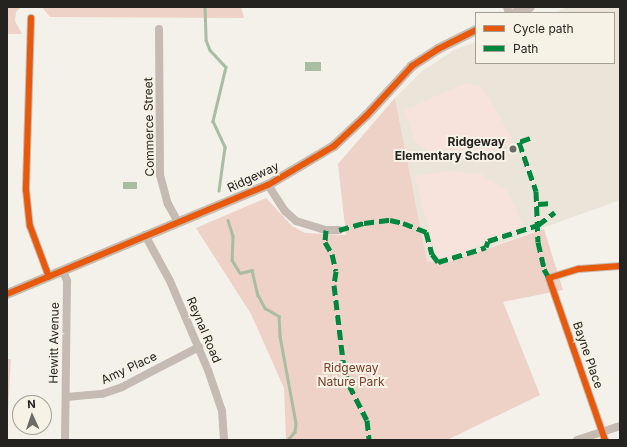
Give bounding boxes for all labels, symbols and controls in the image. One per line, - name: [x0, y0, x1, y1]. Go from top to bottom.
- legend: [475, 12, 615, 64]
- text: Cycle path: [513, 21, 574, 36]
- text: Path: [513, 41, 538, 56]
- street label: Commerce Street: [141, 77, 157, 177]
- place label: Ridgeway Elementary School: [395, 135, 505, 163]
- marker: Ridgeway Elementary School: [508, 144, 518, 154]
- street label: Ridgeway: [225, 159, 281, 195]
- street label: Reynal Road: [184, 295, 224, 365]
- street label: Hewitt Avenue: [46, 302, 62, 384]
- street label: Bayne Place: [570, 320, 606, 390]
- street label: Amy Place: [99, 349, 159, 387]
- park label: Ridgeway Nature Park: [317, 361, 385, 389]
- north arrow: [12, 395, 52, 435]
- text: N: [27, 397, 36, 411]

